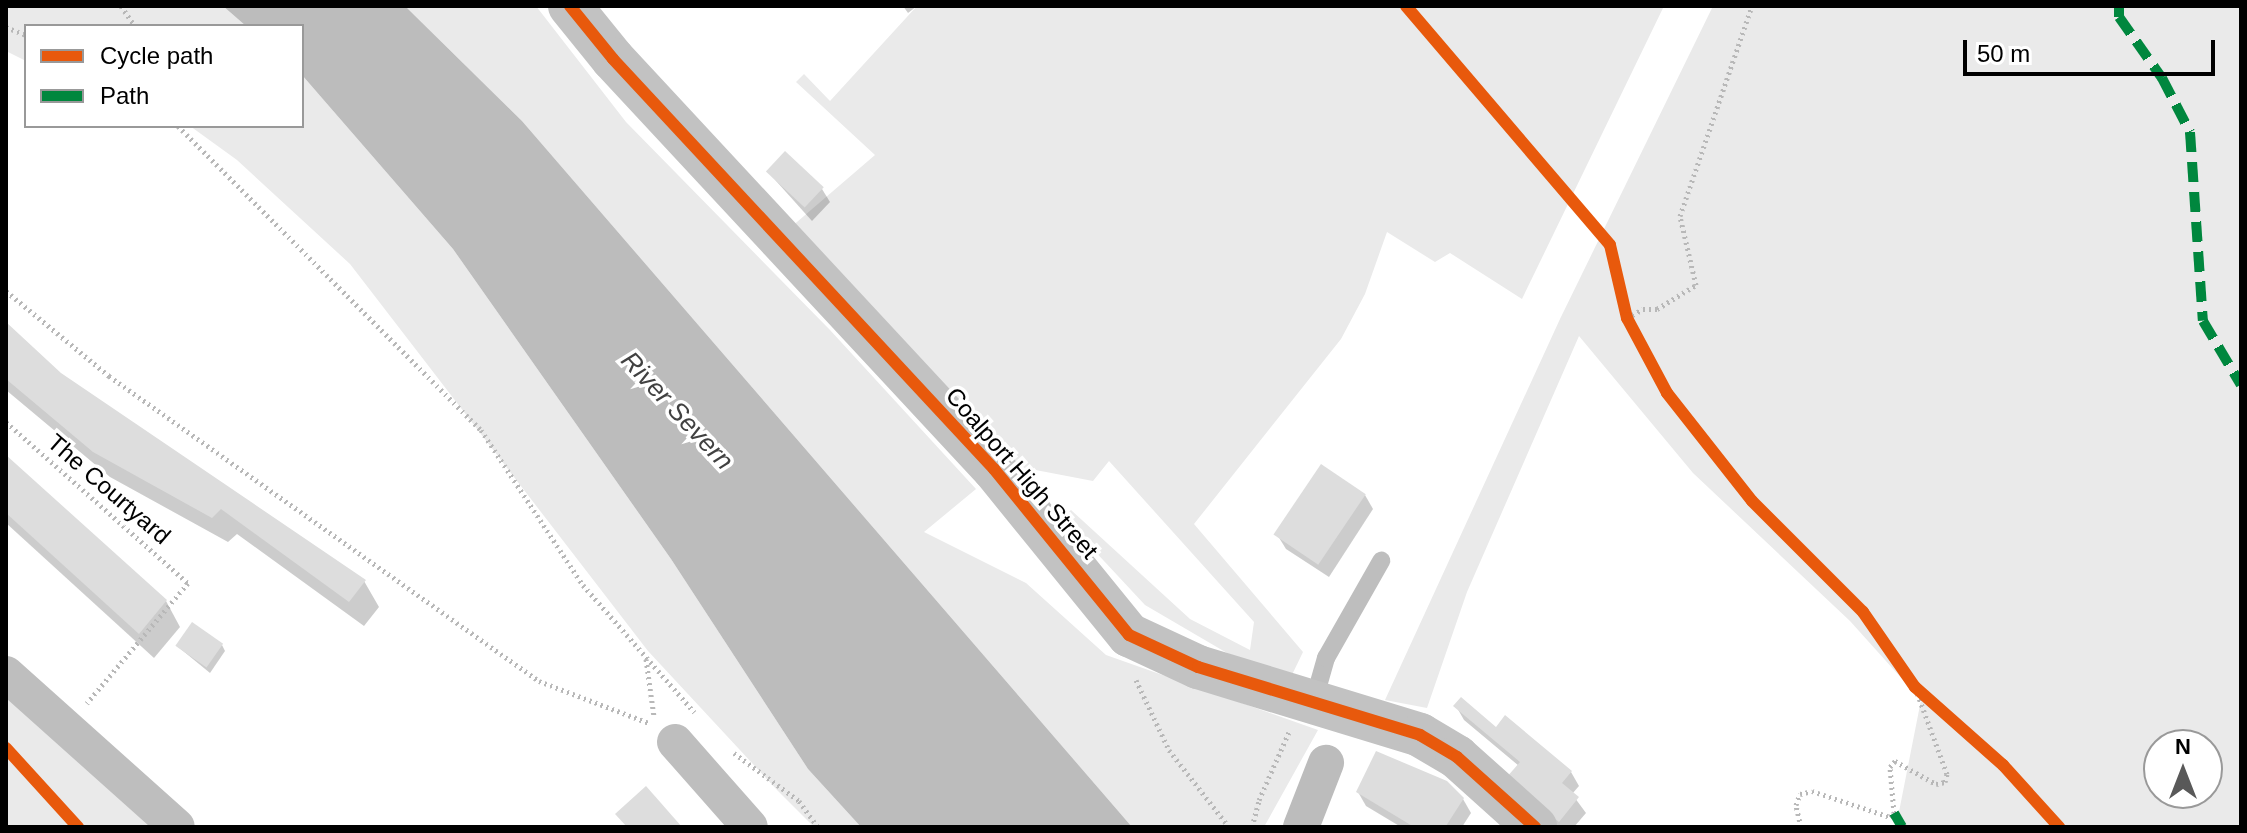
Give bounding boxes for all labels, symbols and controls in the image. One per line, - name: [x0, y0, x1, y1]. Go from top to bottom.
- legend: [24, 24, 304, 128]
- scale bar: [1967, 24, 2219, 74]
- text: 50 m: [1977, 40, 2030, 67]
- text: Cycle path: [100, 42, 213, 69]
- text: Path: [100, 82, 149, 109]
- water label: River Severn: [614, 345, 740, 477]
- street label: Coalport High Street: [940, 382, 1104, 564]
- street label: The Courtyard: [42, 428, 176, 550]
- north arrow: [2143, 729, 2223, 809]
- text: N: [2175, 734, 2191, 759]

